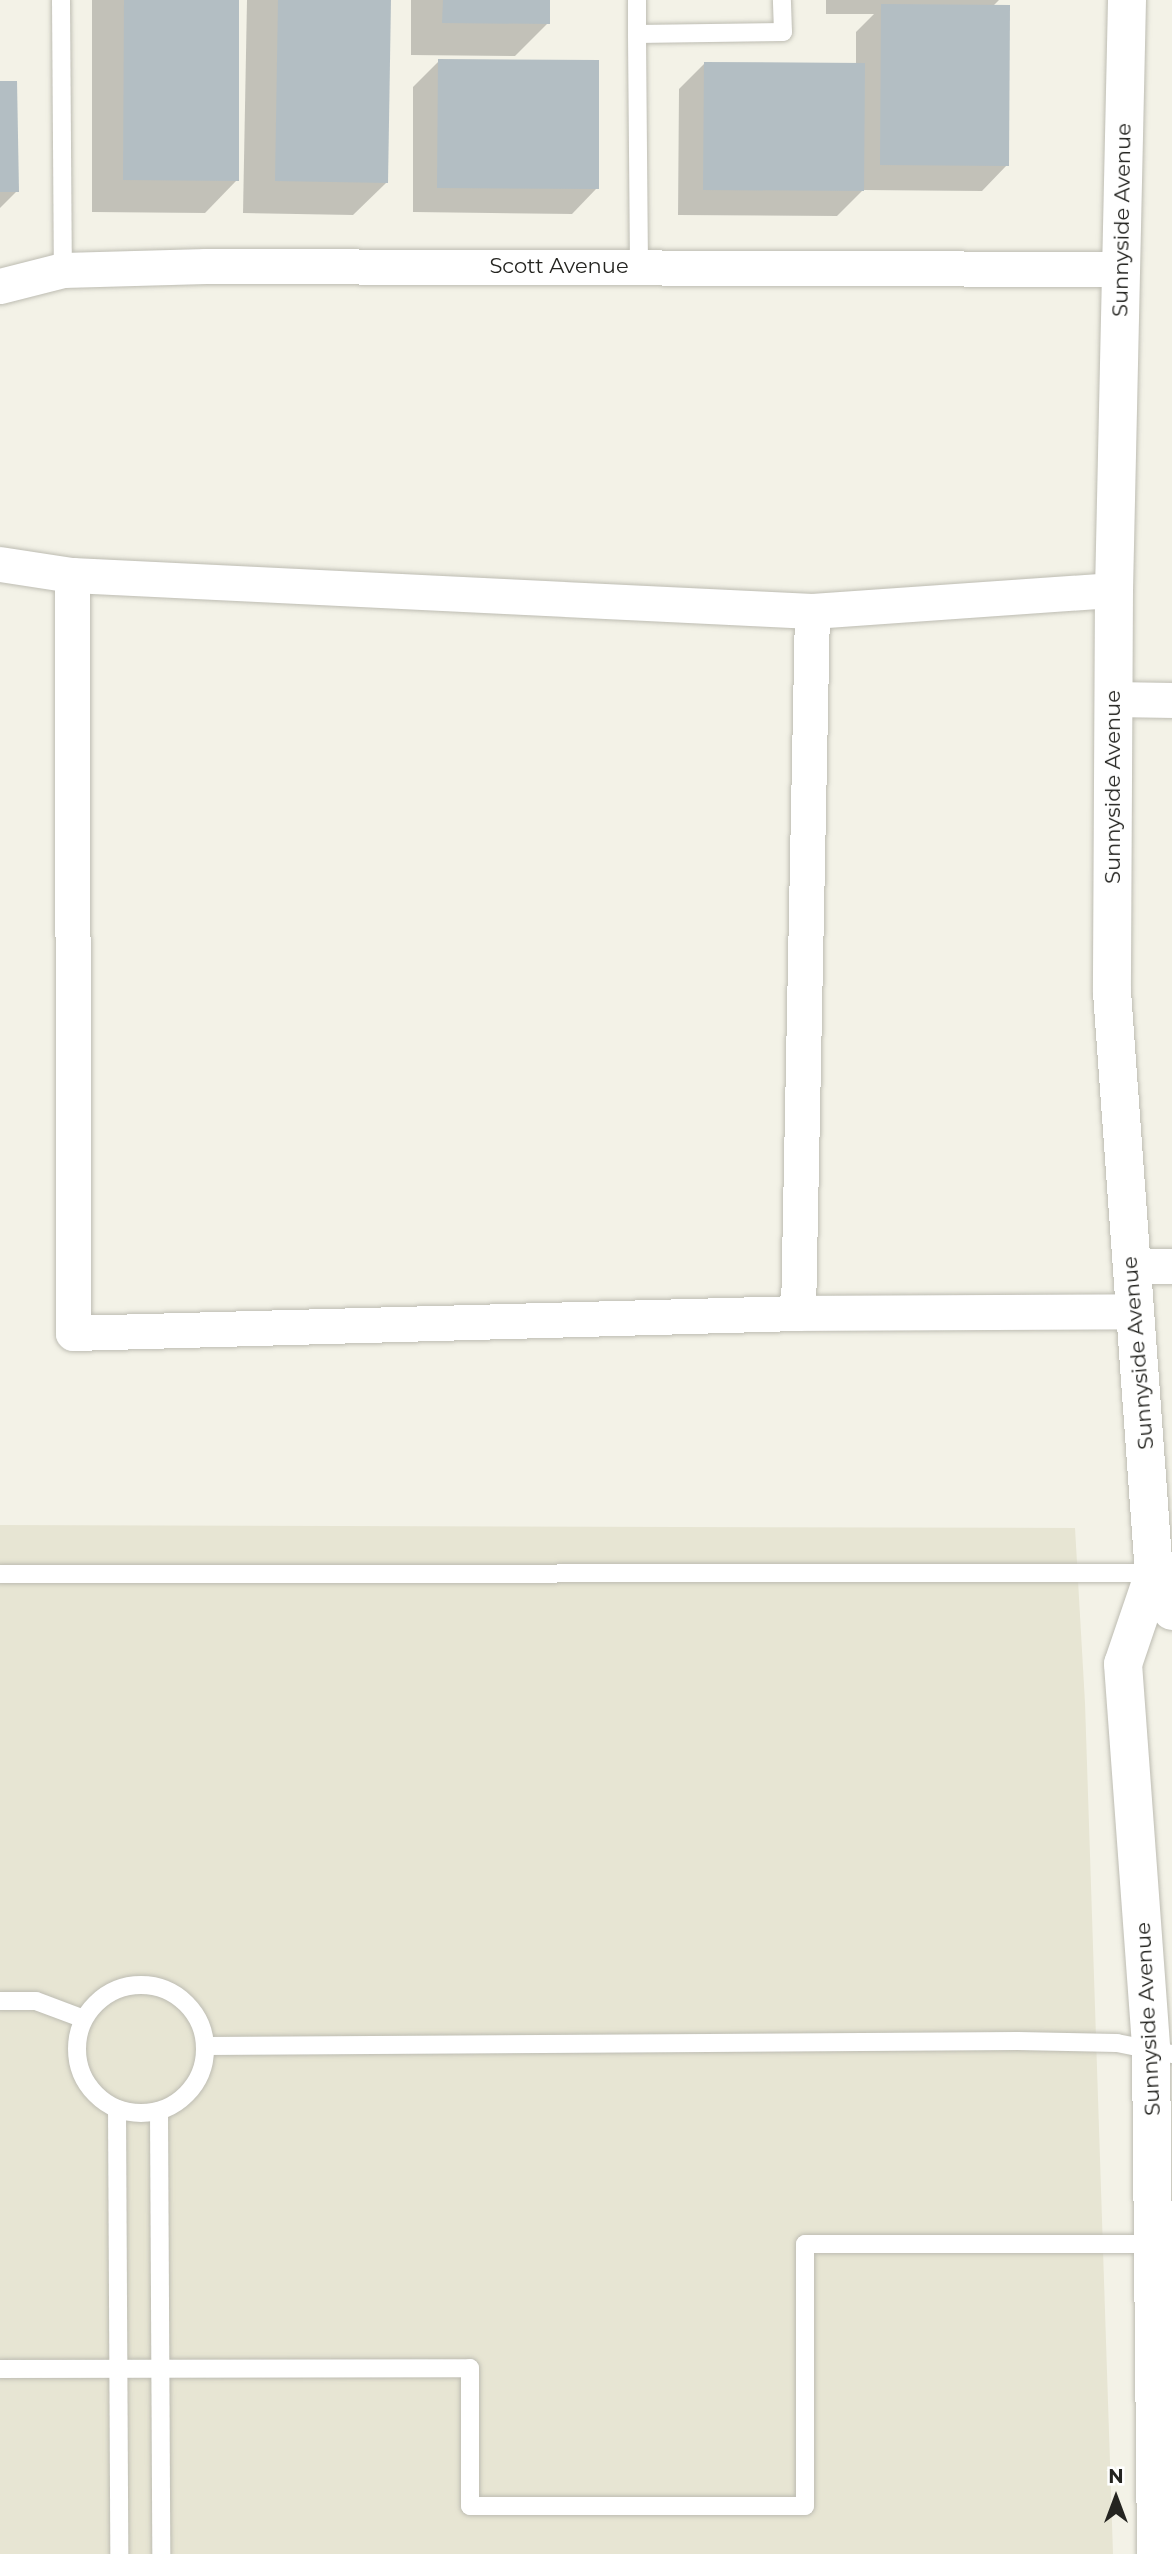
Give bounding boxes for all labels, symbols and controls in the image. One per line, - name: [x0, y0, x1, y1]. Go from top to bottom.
- street label: Sunnyside Avenue: [1108, 123, 1136, 317]
- street label: Scott Avenue: [489, 253, 629, 279]
- street label: Sunnyside Avenue: [1100, 690, 1126, 884]
- street label: Sunnyside Avenue: [1117, 1255, 1159, 1451]
- street label: Sunnyside Avenue: [1130, 1922, 1166, 2116]
- north arrow: [1081, 2463, 1151, 2533]
- text: N: [1108, 2465, 1124, 2488]

